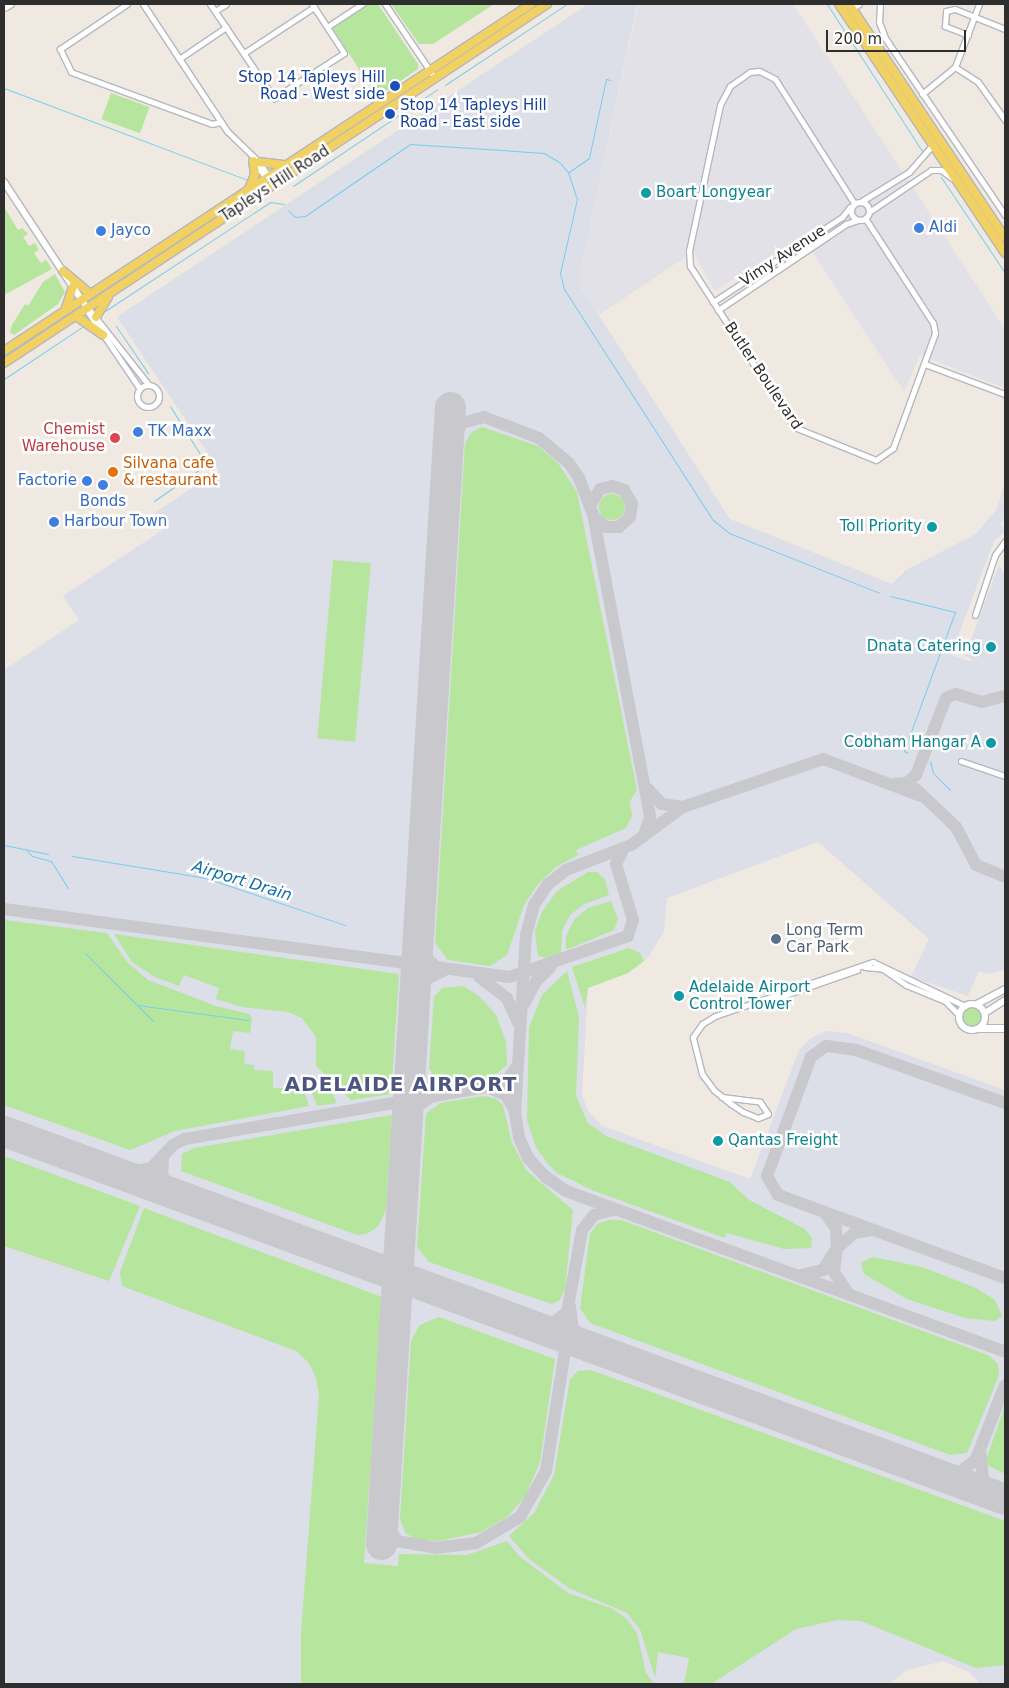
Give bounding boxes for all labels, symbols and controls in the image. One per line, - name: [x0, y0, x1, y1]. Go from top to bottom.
- scale bar: [829, 20, 969, 52]
- text: 200 m: [834, 30, 882, 48]
- place label: Stop 14 Tapleys Hill Road - West side: [238, 68, 385, 103]
- marker: Stop 14 Tapleys Hill Road - West side: [389, 80, 401, 92]
- place label: Stop 14 Tapleys Hill Road - East side: [400, 96, 547, 131]
- marker: Stop 14 Tapleys Hill Road - East side: [384, 108, 396, 120]
- street label: Tapleys Hill Road: [217, 142, 333, 226]
- place label: Boart Longyear: [656, 184, 771, 202]
- marker: Boart Longyear: [640, 187, 652, 199]
- place label: Aldi: [929, 219, 957, 237]
- place label: Jayco: [111, 222, 151, 240]
- street label: Vimy Avenue: [737, 222, 829, 290]
- marker: Aldi: [913, 222, 925, 234]
- marker: Jayco: [95, 225, 107, 237]
- street label: Butler Boulevard: [720, 319, 806, 433]
- place label: Chemist Warehouse: [22, 420, 105, 455]
- place label: TK Maxx: [148, 423, 212, 441]
- marker: TK Maxx: [132, 426, 144, 438]
- marker: Chemist Warehouse: [109, 432, 121, 444]
- place label: Silvana cafe & restaurant: [123, 454, 218, 489]
- marker: Silvana cafe & restaurant: [107, 466, 119, 478]
- place label: Factorie: [18, 472, 77, 490]
- marker: Factorie: [81, 475, 93, 487]
- marker: Bonds: [97, 479, 109, 491]
- place label: Bonds: [80, 493, 126, 511]
- place label: Harbour Town: [64, 513, 167, 531]
- marker: Harbour Town: [48, 516, 60, 528]
- place label: Toll Priority: [840, 518, 922, 536]
- marker: Toll Priority: [926, 521, 938, 533]
- place label: Dnata Catering: [867, 638, 981, 656]
- marker: Dnata Catering: [985, 641, 997, 653]
- place label: Cobham Hangar A: [844, 734, 981, 752]
- marker: Cobham Hangar A: [985, 737, 997, 749]
- water label: Airport Drain: [190, 857, 294, 905]
- place label: Long Term Car Park: [786, 921, 863, 956]
- marker: Long Term Car Park: [770, 933, 782, 945]
- place label: Adelaide Airport Control Tower: [689, 978, 810, 1013]
- marker: Adelaide Airport Control Tower: [673, 990, 685, 1002]
- district label: ADELAIDE AIRPORT: [283, 1072, 519, 1096]
- place label: Qantas Freight: [728, 1132, 838, 1150]
- marker: Qantas Freight: [712, 1135, 724, 1147]

